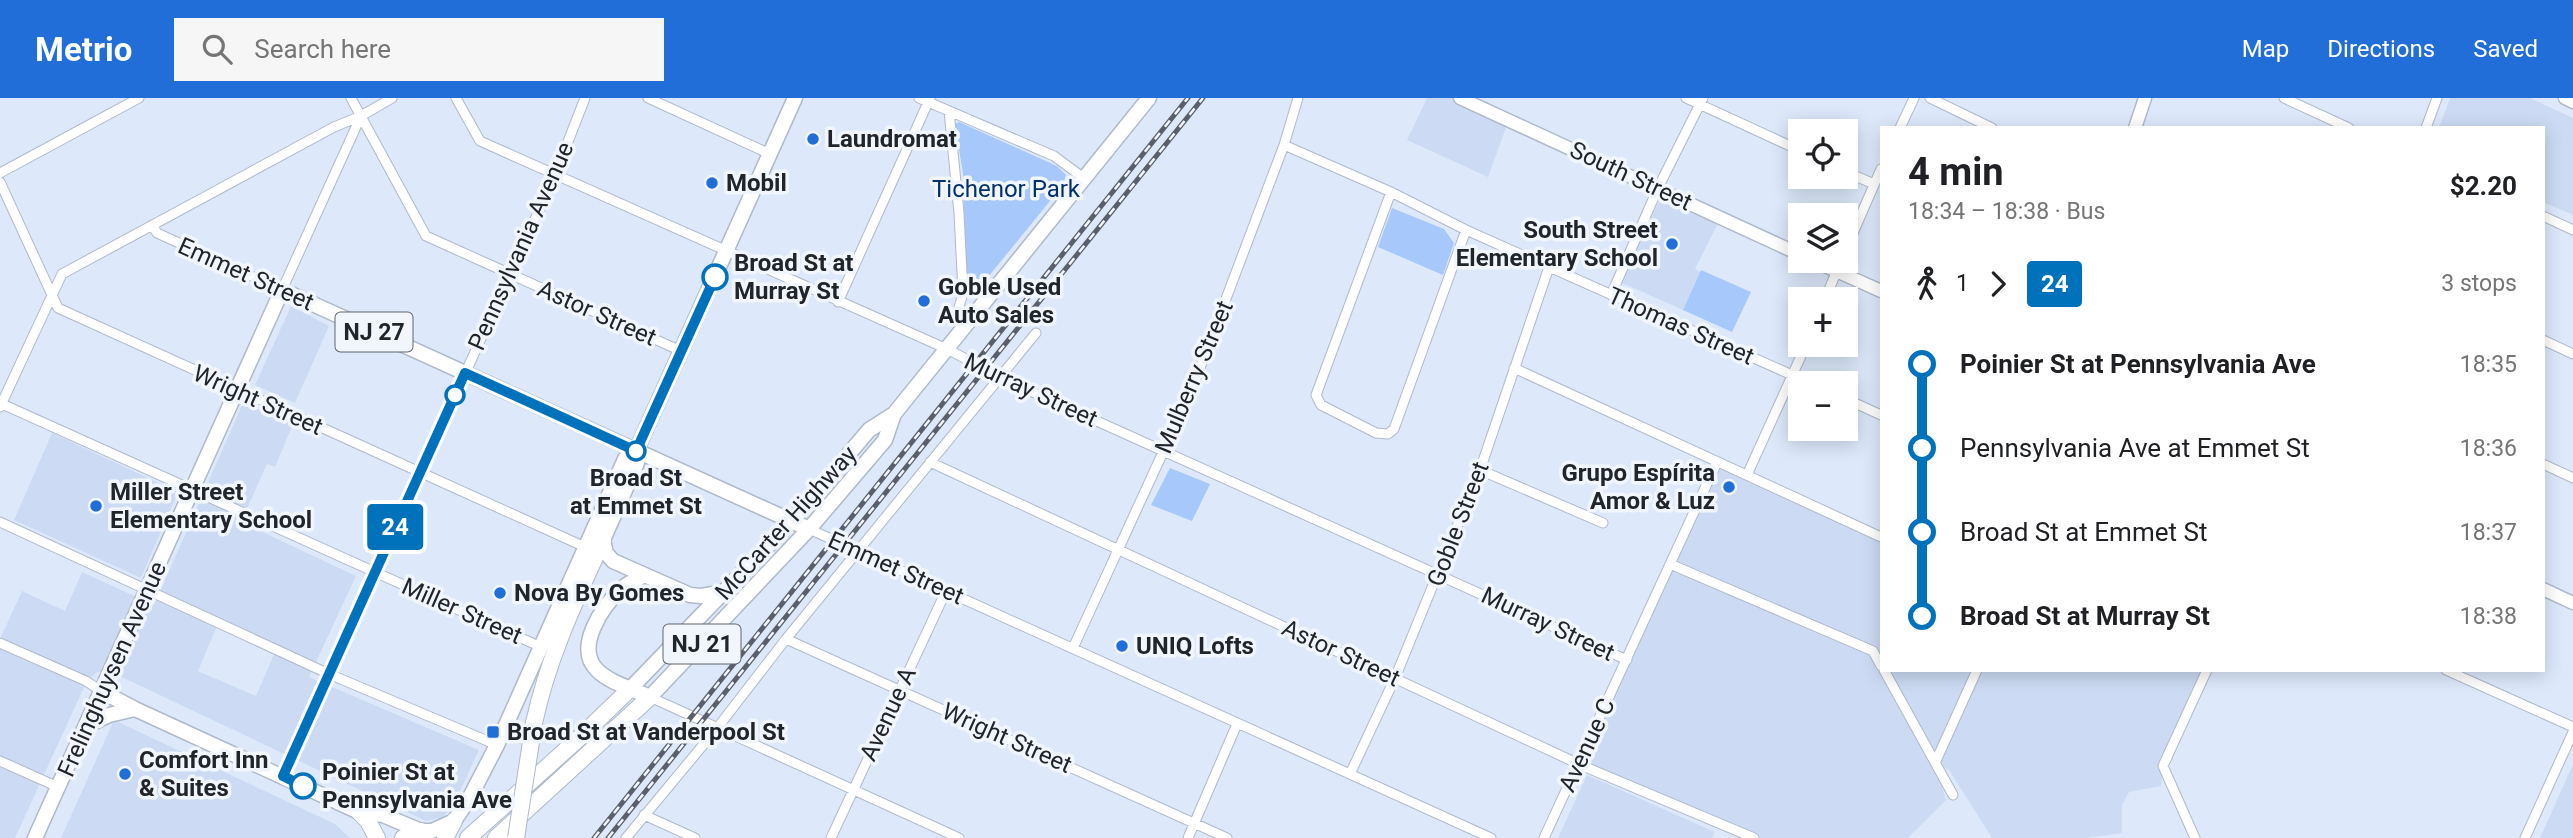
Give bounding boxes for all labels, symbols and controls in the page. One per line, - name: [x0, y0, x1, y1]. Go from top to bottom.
- search box: [174, 18, 664, 81]
- text: Metrio: [35, 30, 132, 69]
- icon: search: [198, 30, 236, 68]
- text: Search here: [254, 34, 391, 64]
- text: Map: [2242, 35, 2289, 63]
- text: Directions: [2327, 35, 2435, 63]
- text: Saved: [2473, 35, 2538, 63]
- map controls: [1788, 119, 1858, 441]
- button: locate: [1788, 119, 1858, 189]
- place label: Laundromat: [827, 125, 957, 153]
- marker: Laundromat: [805, 131, 821, 147]
- street label: South Street: [1565, 136, 1697, 217]
- street label: Pennsylvania Avenue: [462, 138, 580, 354]
- text: 4 min: [1908, 150, 2004, 194]
- place label: Mobil: [726, 169, 787, 197]
- text: $2.20: [2450, 171, 2517, 201]
- marker: Mobil: [704, 175, 720, 191]
- park label: Tichenor Park: [932, 175, 1081, 203]
- text: 18:34 – 18:38 · Bus: [1908, 198, 2105, 225]
- button: layers: [1788, 203, 1858, 273]
- place label: South Street Elementary School: [1456, 216, 1658, 272]
- street label: Emmet Street: [174, 232, 318, 316]
- marker: South Street Elementary School: [1664, 236, 1680, 252]
- place label: Broad St at Murray St: [734, 249, 853, 305]
- marker: Broad St at Murray St: [702, 264, 728, 290]
- icon: walk: [1908, 265, 1946, 303]
- icon: forward: [1979, 265, 2017, 303]
- text: 1: [1956, 270, 1969, 297]
- text: 24: [2041, 270, 2068, 298]
- text: 3 stops: [2441, 270, 2517, 297]
- place label: Goble Used Auto Sales: [938, 273, 1061, 329]
- street label: Astor Street: [533, 274, 661, 352]
- street label: Thomas Street: [1604, 281, 1759, 371]
- button: +: [1788, 287, 1858, 357]
- marker: Goble Used Auto Sales: [916, 293, 932, 309]
- street label: Mulberry Street: [1149, 296, 1239, 458]
- road number: NJ 27: [336, 313, 412, 352]
- street label: Murray Street: [960, 347, 1102, 433]
- text: Poinier St at Pennsylvania Ave: [1960, 349, 2316, 379]
- text: 18:35: [2460, 351, 2517, 378]
- street label: Wright Street: [189, 359, 327, 441]
- button: −: [1788, 371, 1858, 441]
- unlabelled marker: [445, 385, 465, 405]
- text: Pennsylvania Ave at Emmet St: [1960, 433, 2310, 463]
- text: 18:36: [2460, 435, 2517, 462]
- street label: McCarter Highway: [710, 440, 863, 606]
- marker: Broad St at Emmet St: [626, 441, 646, 461]
- street label: Goble Street: [1421, 458, 1495, 590]
- place label: Grupo Espírita Amor & Luz: [1561, 459, 1715, 515]
- place label: Broad St at Emmet St: [570, 464, 702, 520]
- place label: Miller Street Elementary School: [110, 478, 312, 534]
- marker: Grupo Espírita Amor & Luz: [1721, 479, 1737, 495]
- marker: Miller Street Elementary School: [88, 498, 104, 514]
- line badge: 24: [364, 504, 426, 550]
- text: 24: [381, 513, 409, 541]
- text: Broad St at Emmet St: [1960, 517, 2207, 547]
- text: 18:37: [2460, 519, 2517, 546]
- street label: Emmet Street: [824, 526, 968, 610]
- street label: Frelinghuysen Avenue: [52, 557, 172, 781]
- street label: Miller Street: [398, 572, 527, 650]
- place label: Nova By Gomes: [514, 579, 684, 607]
- street label: Murray Street: [1477, 581, 1619, 667]
- marker: Nova By Gomes: [492, 585, 508, 601]
- text: Broad St at Murray St: [1960, 601, 2210, 631]
- text: 18:38: [2460, 603, 2517, 630]
- street label: Astor Street: [1278, 614, 1404, 693]
- road number: NJ 21: [664, 624, 740, 664]
- place label: UNIQ Lofts: [1136, 632, 1254, 660]
- marker: UNIQ Lofts: [1114, 638, 1130, 654]
- street label: Avenue A: [854, 662, 922, 765]
- street label: Avenue C: [1553, 694, 1621, 796]
- street label: Wright Street: [938, 697, 1076, 779]
- place label: Broad St at Vanderpool St: [507, 718, 785, 746]
- marker: Broad St at Vanderpool St: [485, 724, 501, 740]
- place label: Comfort Inn & Suites: [139, 746, 269, 802]
- place label: Poinier St at Pennsylvania Ave: [322, 758, 512, 814]
- marker: Comfort Inn & Suites: [117, 766, 133, 782]
- marker: Poinier St at Pennsylvania Ave: [290, 773, 316, 799]

